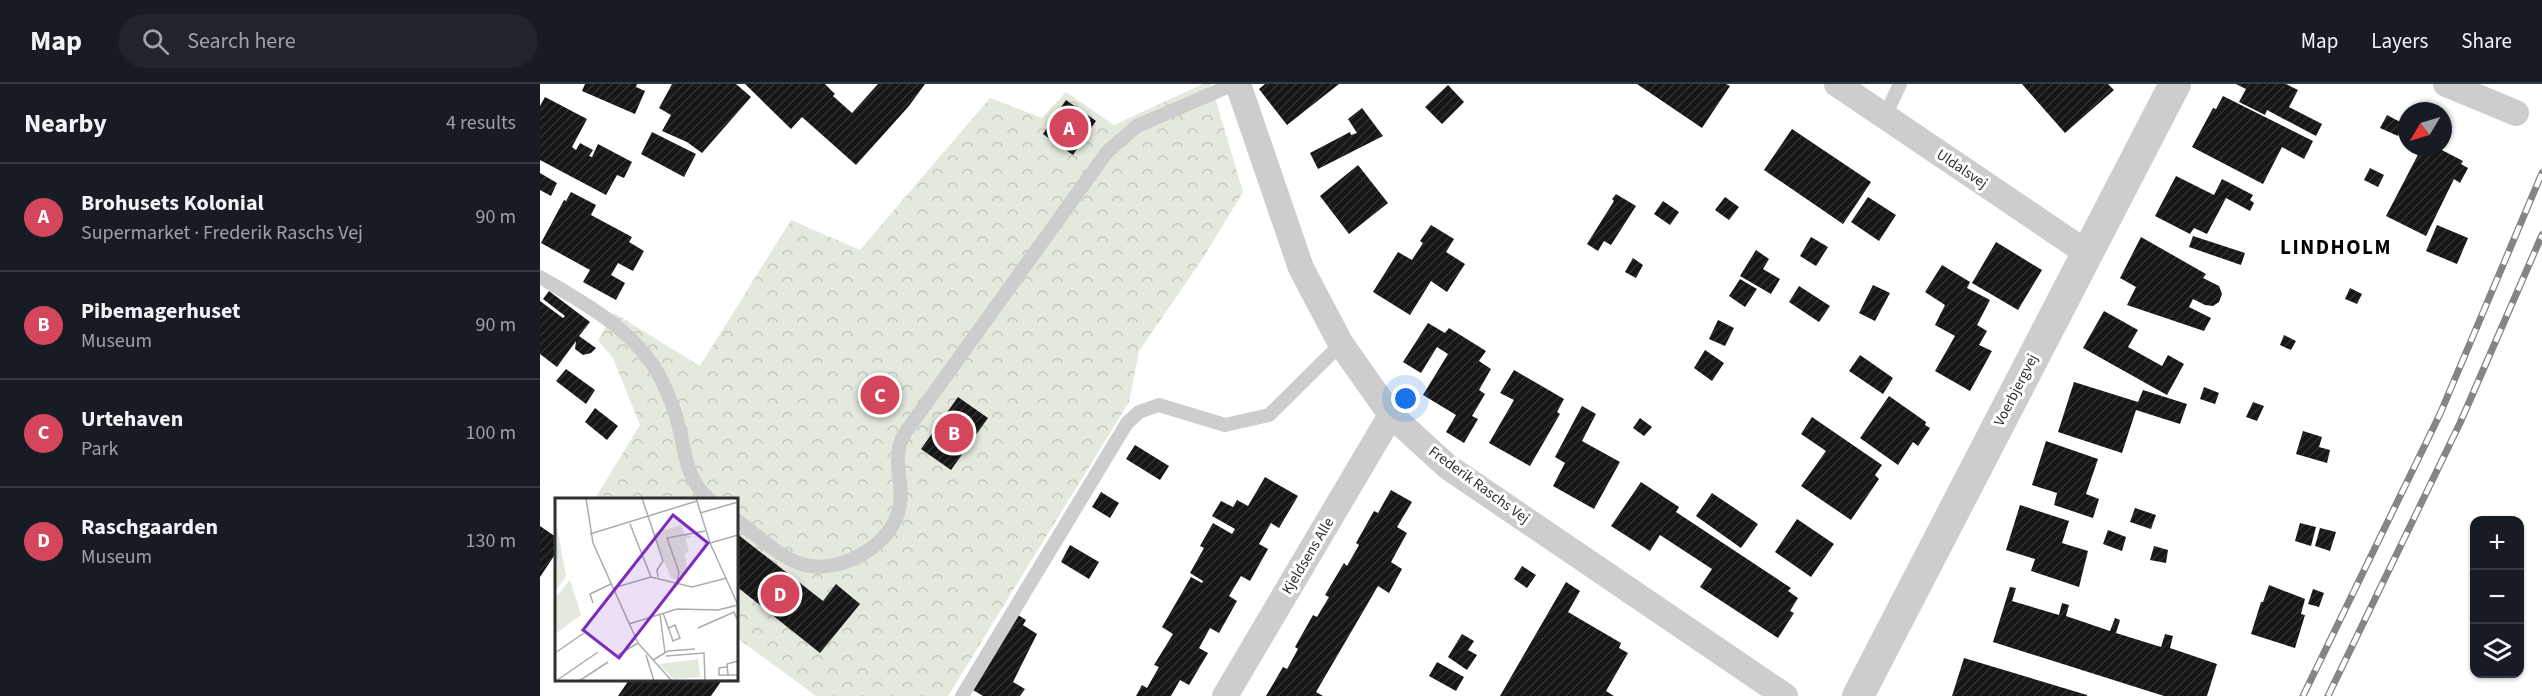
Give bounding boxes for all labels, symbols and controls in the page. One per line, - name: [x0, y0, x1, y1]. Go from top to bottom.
- search box: [118, 14, 538, 68]
- text: Map: [30, 21, 82, 61]
- icon: search: [139, 25, 172, 58]
- text: Search here: [187, 25, 296, 57]
- text: Map: [2301, 26, 2338, 56]
- text: Layers: [2371, 26, 2428, 56]
- text: Share: [2461, 26, 2512, 56]
- north arrow: [2398, 102, 2452, 156]
- text: Nearby: [24, 105, 107, 142]
- pin: A: [1050, 106, 1088, 150]
- text: 4 results: [446, 109, 516, 137]
- street label: Uldalsvej: [1932, 144, 1992, 194]
- text: Brohusets Kolonial: [81, 187, 264, 219]
- text: A: [38, 203, 49, 231]
- text: 90 m: [476, 203, 516, 231]
- text: Supermarket · Frederik Raschs Vej: [81, 219, 363, 247]
- district label: LINDHOLM: [2280, 232, 2392, 262]
- text: Pibemagerhuset: [81, 295, 241, 327]
- text: B: [37, 311, 50, 339]
- text: 90 m: [476, 311, 516, 339]
- text: Museum: [81, 327, 152, 355]
- street label: Voerbjergvej: [1989, 350, 2043, 430]
- pin: C: [860, 372, 900, 418]
- your location: [1391, 384, 1420, 413]
- text: Urtehaven: [81, 403, 183, 435]
- pin: B: [934, 410, 974, 456]
- text: C: [38, 419, 49, 447]
- text: 100 m: [466, 419, 516, 447]
- text: Park: [81, 435, 118, 463]
- street label: Frederik Raschs Vej: [1424, 441, 1534, 529]
- inset map: [555, 498, 738, 681]
- text: Raschgaarden: [81, 511, 218, 543]
- street label: Kjeldsens Alle: [1277, 514, 1339, 598]
- map controls: [2470, 516, 2524, 678]
- button: +: [2470, 516, 2524, 570]
- text: D: [37, 527, 50, 555]
- text: 130 m: [466, 527, 516, 555]
- text: Museum: [81, 543, 152, 571]
- button: −: [2470, 570, 2524, 624]
- pin: D: [760, 572, 800, 616]
- button: layers: [2470, 624, 2524, 678]

